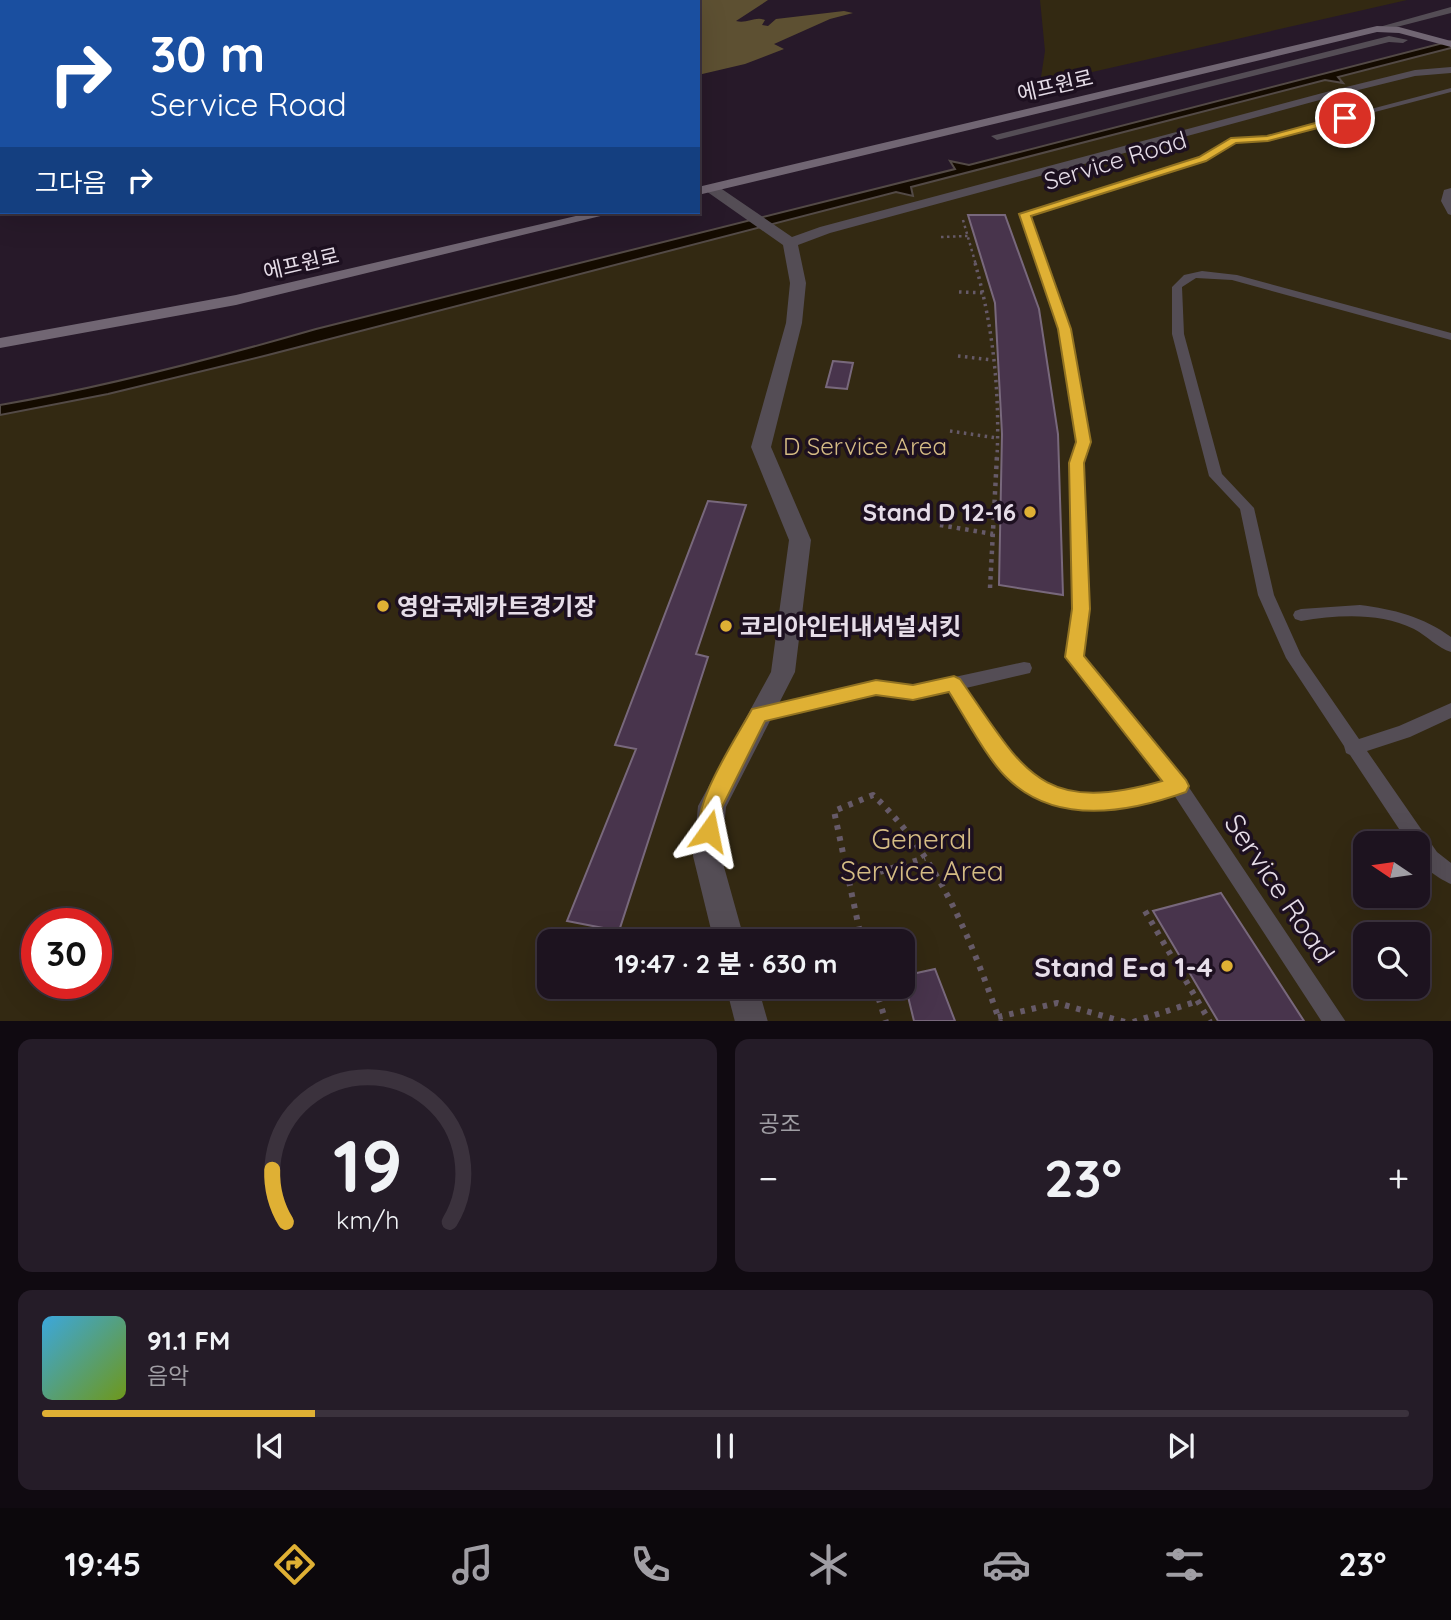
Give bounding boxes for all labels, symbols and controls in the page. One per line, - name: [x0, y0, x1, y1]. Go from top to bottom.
- text: 30 m: [150, 23, 265, 84]
- icon: right: [35, 28, 126, 119]
- street label: 에프원로: [1014, 64, 1096, 106]
- text: Service Road: [150, 84, 347, 124]
- pin: [1315, 88, 1375, 148]
- icon: arrive: [1326, 99, 1364, 137]
- street label: Service Road: [1040, 124, 1190, 196]
- icon: right: [121, 161, 159, 199]
- text: 그다음: [35, 166, 107, 199]
- street label: 에프원로: [260, 242, 342, 284]
- park label: D Service Area: [783, 431, 947, 461]
- place label: Stand D 12-16: [863, 497, 1016, 527]
- marker: Stand D 12-16: [1022, 504, 1038, 520]
- place label: 영암국제카트경기장: [397, 591, 596, 621]
- marker: 영암국제카트경기장: [375, 598, 391, 614]
- place label: 코리아인터내셔널서킷: [740, 611, 961, 641]
- marker: 코리아인터내셔널서킷: [718, 618, 734, 634]
- position arrow: [672, 794, 746, 868]
- street label: Service Road: [1217, 807, 1343, 969]
- park label: General Service Area: [840, 821, 1004, 888]
- north arrow: [1353, 831, 1430, 908]
- map controls: [1353, 831, 1430, 999]
- speed limit sign: 30: [21, 908, 112, 999]
- button: search: [1353, 922, 1430, 999]
- text: 19:47 · 2 분 · 630 m: [615, 947, 837, 980]
- place label: Stand E-a 1-4: [1034, 949, 1213, 984]
- marker: Stand E-a 1-4: [1219, 958, 1235, 974]
- text: 공조: [759, 1109, 801, 1138]
- text: 19: [332, 1119, 402, 1210]
- text: 23°: [1044, 1145, 1122, 1210]
- text: −: [759, 1154, 778, 1202]
- text: +: [1388, 1154, 1409, 1202]
- text: km/h: [336, 1203, 399, 1234]
- text: 91.1 FM: [147, 1324, 230, 1357]
- text: 음악: [147, 1361, 189, 1390]
- icon: previous: [251, 1427, 289, 1465]
- icon: pause: [706, 1427, 744, 1465]
- icon: next: [1162, 1427, 1200, 1465]
- icon: directions: [270, 1540, 319, 1589]
- icon: music: [448, 1540, 497, 1589]
- icon: phone: [626, 1540, 675, 1589]
- icon: climate: [804, 1540, 853, 1589]
- icon: car: [982, 1540, 1031, 1589]
- icon: filters: [1160, 1540, 1209, 1589]
- text: 19:45: [65, 1544, 141, 1584]
- text: 23°: [1338, 1544, 1386, 1584]

